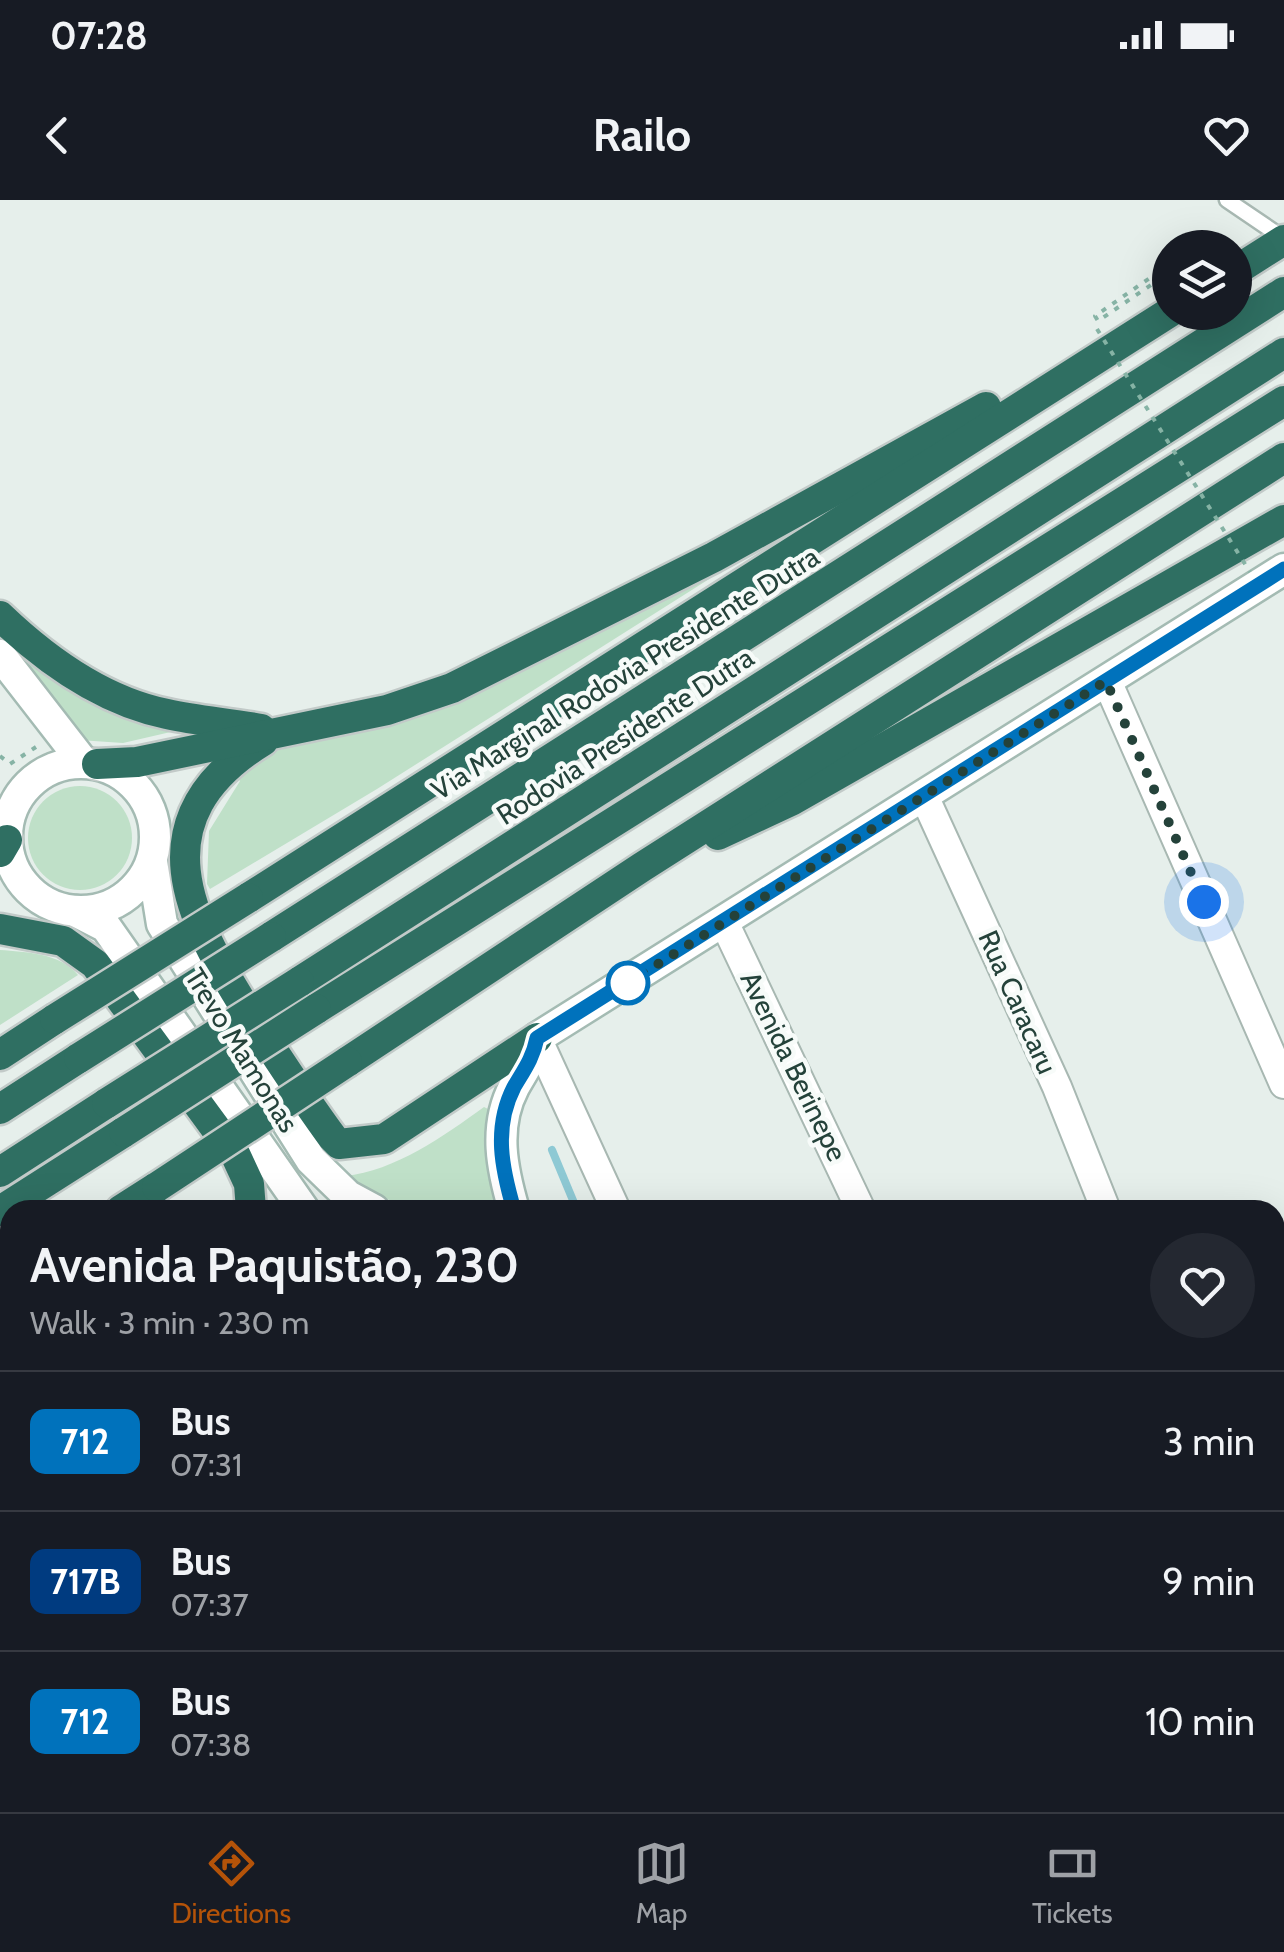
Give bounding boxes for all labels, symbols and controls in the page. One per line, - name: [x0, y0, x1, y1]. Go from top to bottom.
- text: 07:28: [50, 12, 148, 59]
- icon: back: [30, 108, 85, 163]
- text: Railo: [593, 108, 691, 162]
- icon: heart: [1199, 108, 1254, 163]
- map controls: [1152, 230, 1252, 330]
- button: layers: [1152, 230, 1252, 330]
- street label: Via Marginal Rodovia Presidente Dutra: [425, 539, 825, 807]
- street label: Rodovia Presidente Dutra: [490, 640, 760, 832]
- your location: [1179, 877, 1229, 927]
- street label: Rua Caracaru: [971, 925, 1065, 1079]
- street label: Trevo Mamonas: [178, 962, 306, 1138]
- unlabelled marker: [607, 962, 649, 1004]
- street label: Avenida Berinepe: [733, 966, 855, 1166]
- button: heart: [1150, 1233, 1255, 1338]
- text: Avenida Paquistão, 230: [30, 1236, 519, 1294]
- text: Walk · 3 min · 230 m: [30, 1303, 309, 1342]
- text: Bus: [170, 1398, 231, 1445]
- text: 3 min: [1163, 1418, 1255, 1465]
- text: 712: [60, 1420, 110, 1463]
- text: 07:31: [170, 1445, 242, 1484]
- text: Bus: [171, 1538, 231, 1585]
- text: 9 min: [1162, 1558, 1255, 1605]
- text: 717B: [50, 1560, 121, 1603]
- text: 07:37: [171, 1585, 249, 1624]
- text: Bus: [170, 1678, 231, 1725]
- text: 10 min: [1145, 1698, 1255, 1745]
- text: 712: [60, 1700, 110, 1743]
- text: 07:38: [170, 1725, 251, 1764]
- tab: Directions: [171, 1836, 291, 1930]
- tab: Map: [634, 1836, 689, 1930]
- tab: Tickets: [1032, 1836, 1113, 1930]

